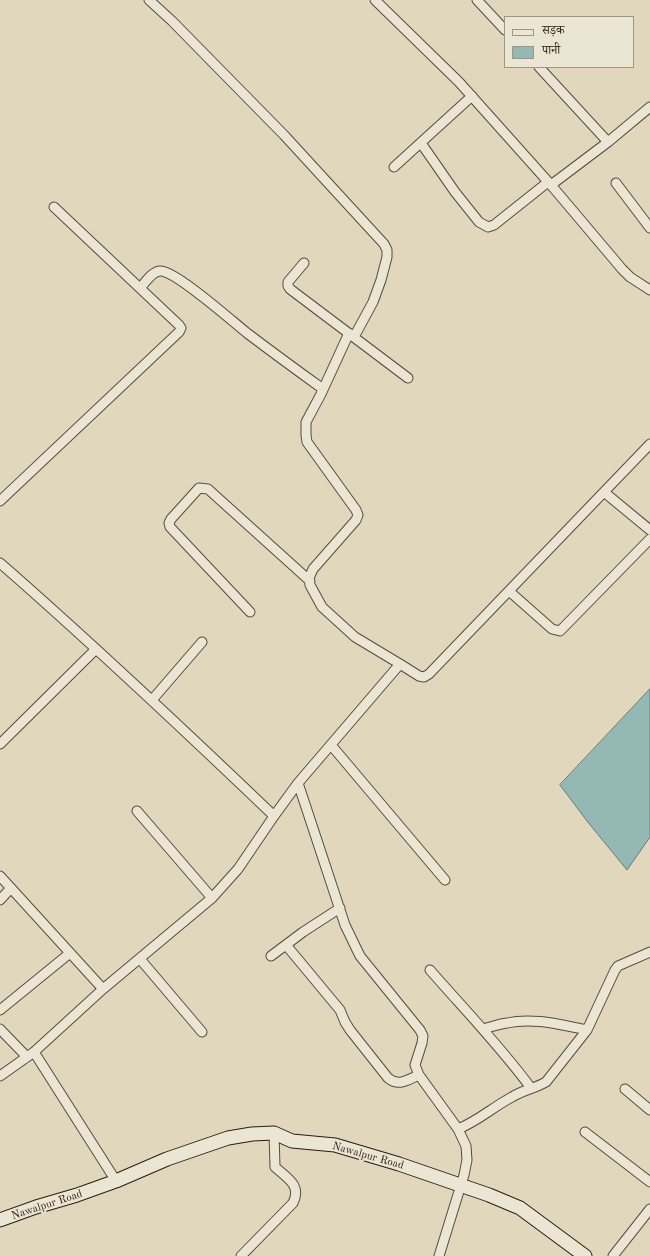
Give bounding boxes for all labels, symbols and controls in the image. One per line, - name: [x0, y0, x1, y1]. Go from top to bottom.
- legend: [504, 16, 634, 68]
- text: सड़क: [542, 25, 565, 37]
- text: पानी: [542, 45, 560, 57]
- street label: Nawalpur Road: [331, 1139, 405, 1173]
- street label: Nawalpur Road: [10, 1187, 84, 1223]

